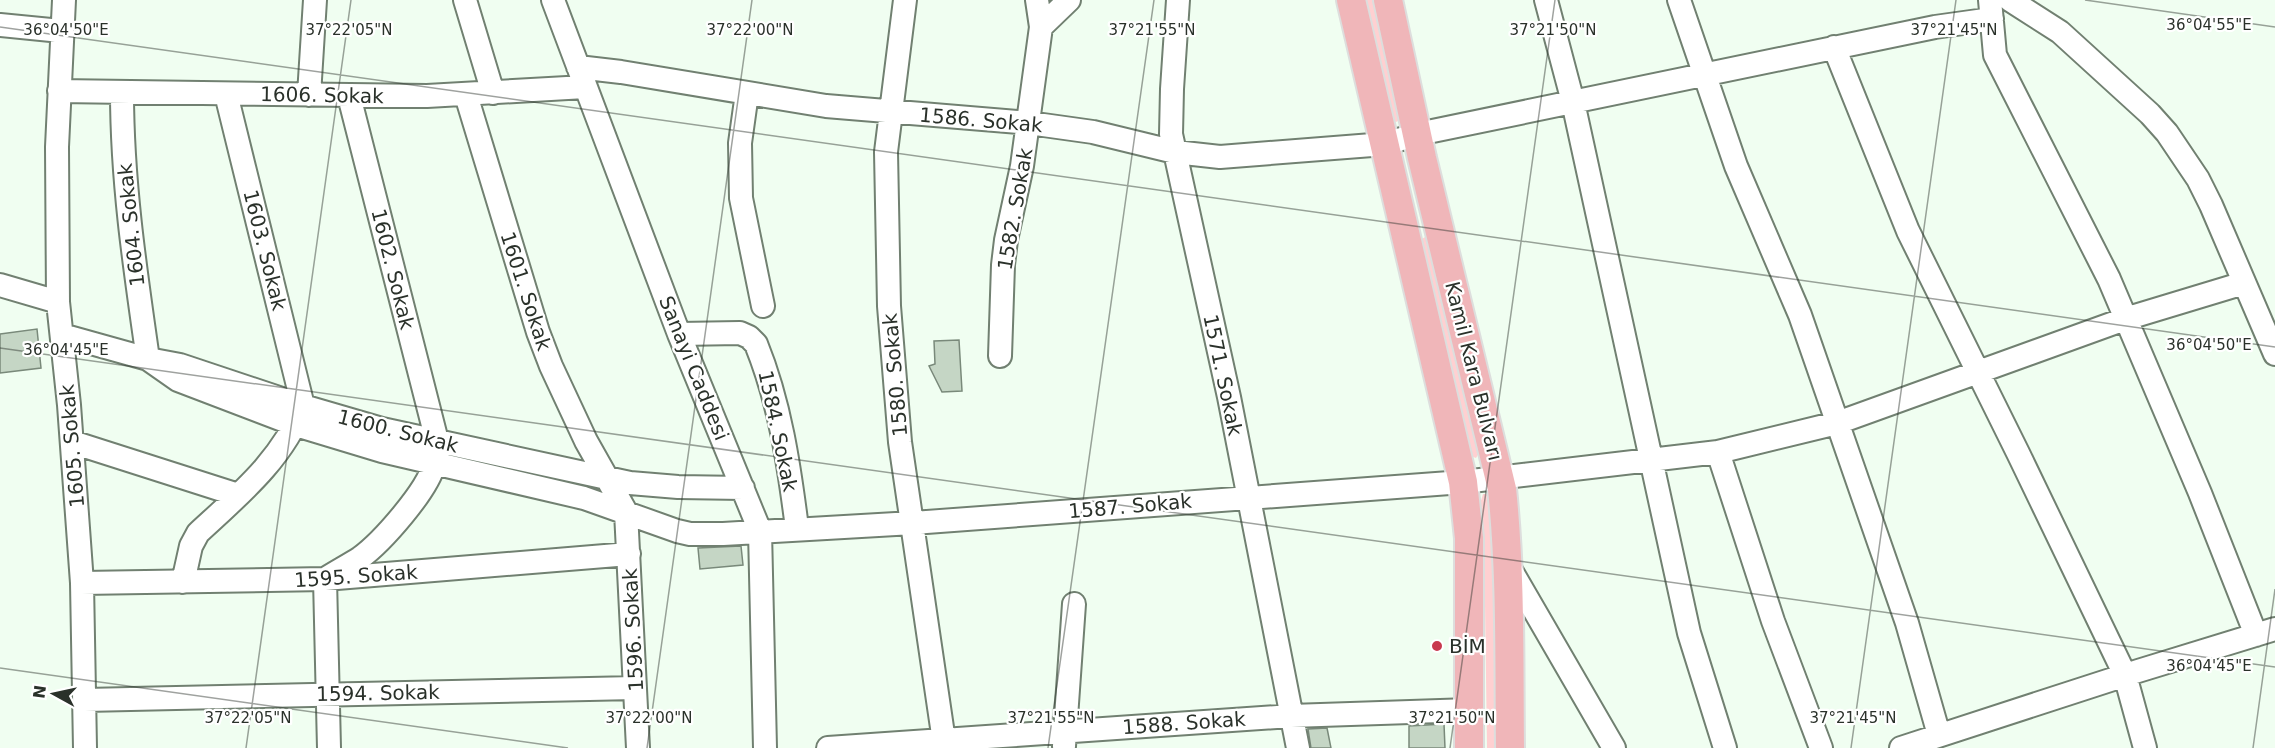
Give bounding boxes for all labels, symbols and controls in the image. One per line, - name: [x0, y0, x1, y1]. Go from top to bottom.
- text: 36°04'55"E: [2166, 16, 2252, 34]
- text: 36°04'50"E: [23, 21, 109, 39]
- text: 37°22'05"N: [305, 21, 393, 39]
- text: 37°22'00"N: [706, 21, 794, 39]
- text: 37°21'55"N: [1108, 21, 1196, 39]
- text: 37°21'50"N: [1509, 21, 1597, 39]
- text: 37°21'45"N: [1910, 21, 1998, 39]
- street label: 1606. Sokak: [260, 82, 384, 108]
- street label: 1586. Sokak: [918, 103, 1044, 137]
- street label: 1582. Sokak: [992, 146, 1038, 272]
- street label: 1604. Sokak: [113, 162, 149, 288]
- street label: 1603. Sokak: [238, 187, 292, 313]
- street label: 1602. Sokak: [366, 206, 420, 332]
- street label: 1601. Sokak: [495, 229, 557, 354]
- street label: Kamil Kara Bulvarı: [1440, 279, 1508, 463]
- street label: Sanayi Caddesi: [654, 292, 734, 444]
- street label: 1580. Sokak: [878, 312, 912, 438]
- street label: 1571. Sokak: [1198, 312, 1248, 438]
- text: 36°04'50"E: [2166, 336, 2252, 354]
- text: 36°04'45"E: [23, 341, 109, 359]
- street label: 1584. Sokak: [753, 368, 803, 494]
- street label: 1605. Sokak: [55, 383, 89, 509]
- street label: 1600. Sokak: [335, 404, 461, 458]
- street label: 1587. Sokak: [1067, 489, 1193, 523]
- street label: 1595. Sokak: [294, 560, 419, 592]
- street label: 1596. Sokak: [618, 567, 648, 692]
- place label: BİM: [1449, 634, 1486, 658]
- marker: BİM: [1430, 639, 1444, 653]
- text: 36°04'45"E: [2166, 657, 2252, 675]
- north arrow: [24, 664, 84, 724]
- street label: 1594. Sokak: [316, 680, 440, 706]
- text: N: [29, 684, 50, 700]
- street label: 1588. Sokak: [1122, 707, 1247, 739]
- text: 37°22'05"N: [204, 709, 292, 727]
- text: 37°22'00"N: [605, 709, 693, 727]
- text: 37°21'55"N: [1007, 709, 1095, 727]
- text: 37°21'50"N: [1408, 709, 1496, 727]
- text: 37°21'45"N: [1809, 709, 1897, 727]

